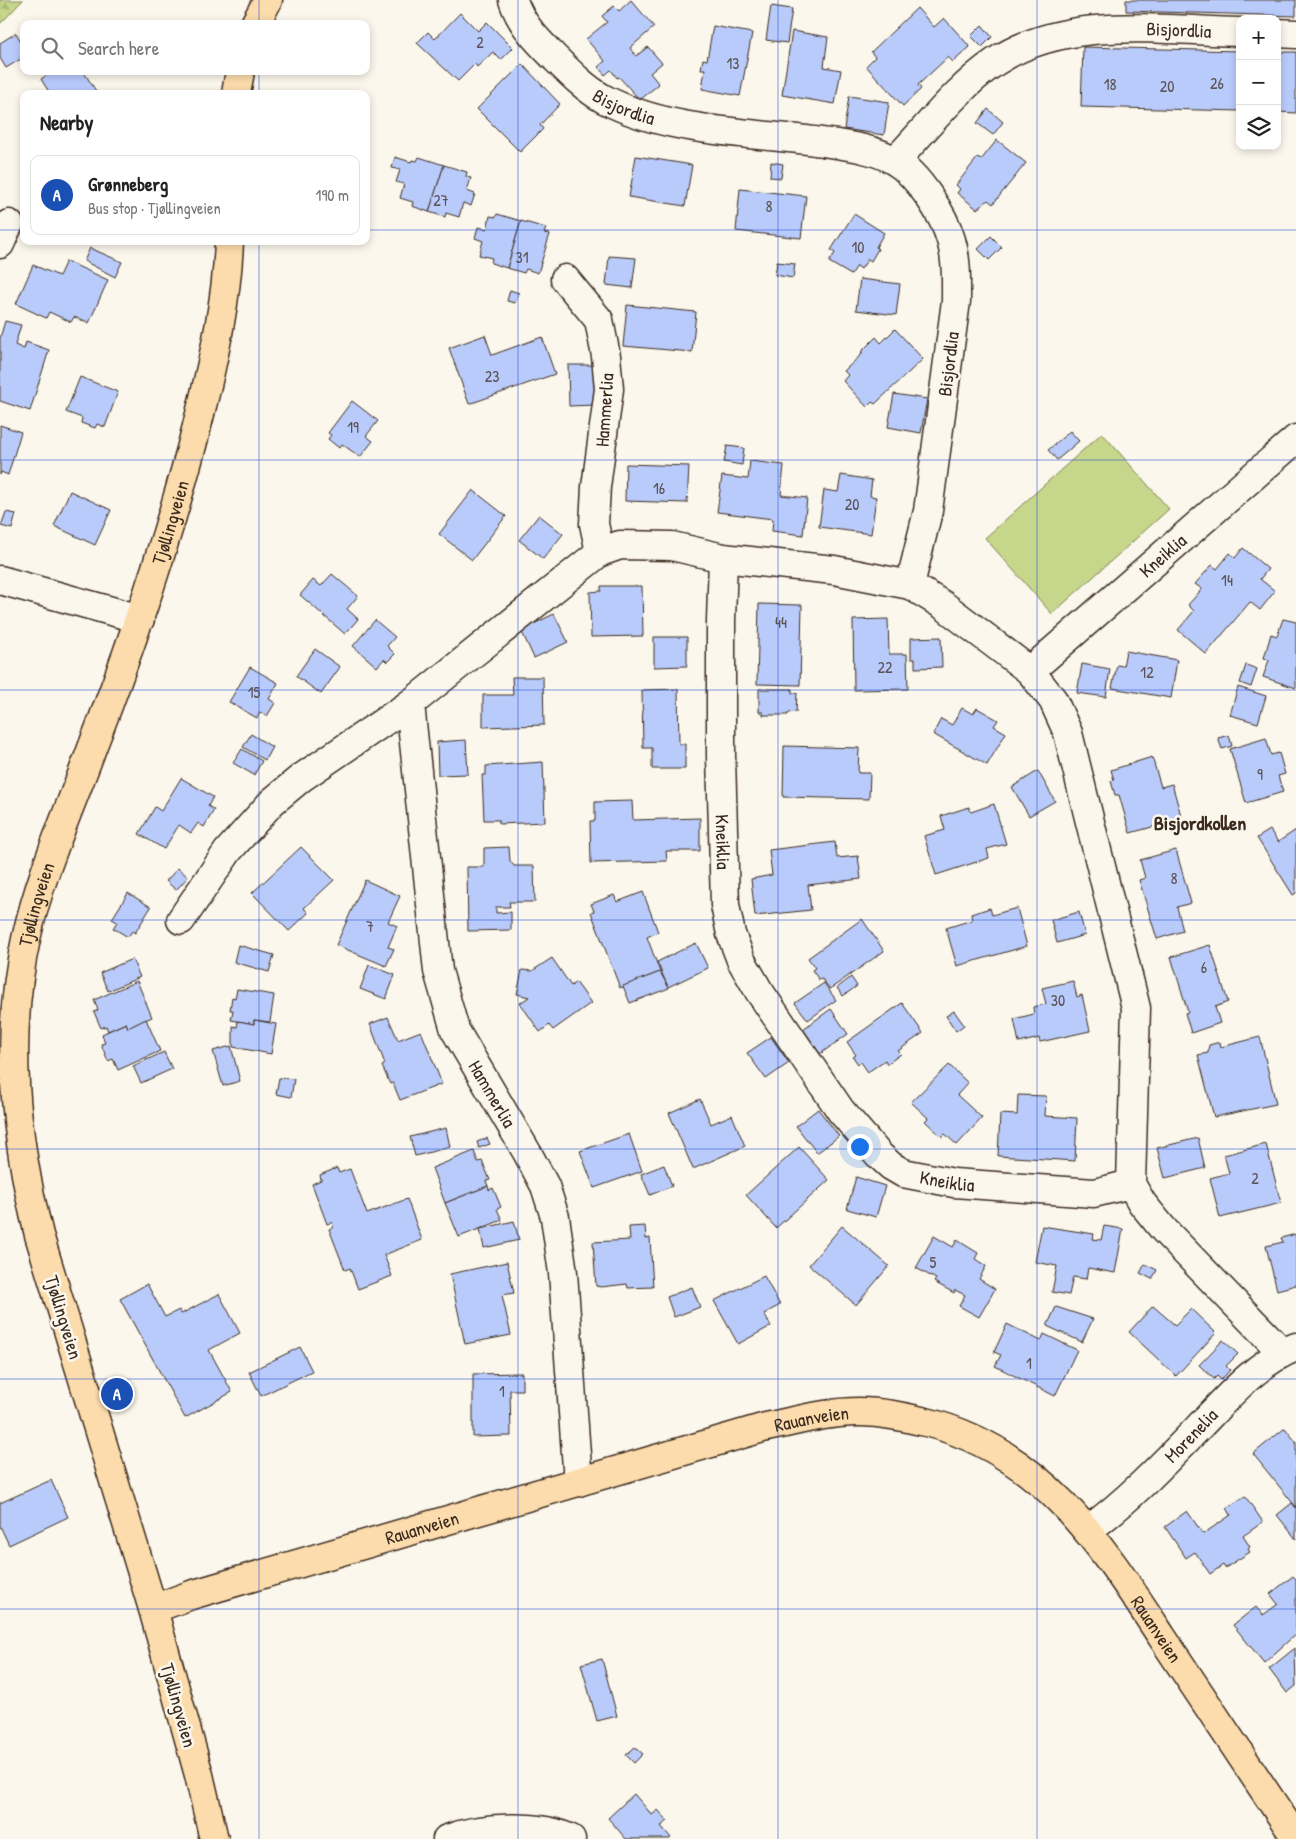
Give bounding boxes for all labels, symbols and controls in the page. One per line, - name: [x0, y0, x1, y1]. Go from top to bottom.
- street label: Bisjordlia: [1146, 15, 1212, 44]
- map controls: [1236, 15, 1281, 150]
- button: +: [1236, 15, 1281, 60]
- search box: [20, 20, 370, 75]
- house number: 2: [476, 31, 484, 53]
- icon: search: [38, 34, 66, 62]
- text: Search here: [78, 35, 159, 61]
- house number: 13: [727, 52, 739, 74]
- button: −: [1236, 60, 1281, 105]
- house number: 26: [1210, 72, 1224, 94]
- house number: 18: [1104, 73, 1116, 95]
- house number: 20: [1160, 75, 1174, 97]
- street label: Bisjordlia: [588, 82, 658, 131]
- button: layers: [1236, 105, 1281, 150]
- text: Nearby: [40, 108, 93, 137]
- text: Grønneberg: [88, 171, 168, 197]
- text: A: [53, 184, 61, 206]
- text: 190 m: [316, 184, 349, 206]
- house number: 27: [433, 189, 449, 211]
- house number: 8: [766, 195, 773, 217]
- text: Bus stop · Tjøllingveien: [88, 197, 221, 219]
- house number: 10: [852, 236, 864, 258]
- house number: 31: [516, 246, 529, 268]
- street label: Bisjordlia: [931, 330, 965, 398]
- house number: 23: [485, 365, 499, 387]
- street label: Hammerlia: [588, 372, 620, 448]
- house number: 19: [347, 416, 359, 438]
- street label: Tjøllingveien: [145, 477, 195, 568]
- house number: 16: [653, 477, 665, 499]
- house number: 20: [845, 493, 859, 515]
- street label: Kneiklia: [1133, 527, 1192, 583]
- house number: 14: [1221, 569, 1233, 591]
- house number: 44: [775, 611, 787, 633]
- house number: 22: [878, 656, 893, 678]
- house number: 12: [1140, 661, 1154, 683]
- house number: 15: [248, 681, 261, 703]
- house number: 9: [1257, 763, 1263, 785]
- district label: Bisjordkollen: [1154, 809, 1246, 836]
- street label: Kneiklia: [710, 814, 737, 870]
- street label: Tjøllingveien: [12, 859, 61, 949]
- house number: 8: [1171, 867, 1178, 889]
- house number: 7: [366, 915, 374, 937]
- house number: 6: [1201, 956, 1207, 978]
- house number: 30: [1051, 989, 1065, 1011]
- street label: Hammerlia: [463, 1055, 523, 1133]
- your location: [847, 1134, 873, 1160]
- street label: Kneiklia: [918, 1164, 976, 1197]
- house number: 2: [1251, 1167, 1259, 1189]
- house number: 5: [930, 1251, 937, 1273]
- street label: Tjøllingveien: [39, 1272, 89, 1362]
- house number: 1: [1026, 1352, 1032, 1374]
- pin: A: [101, 1375, 133, 1413]
- house number: 1: [499, 1380, 505, 1402]
- street label: Rauanveien: [772, 1399, 850, 1438]
- street label: Morenelia: [1158, 1402, 1224, 1468]
- street label: Rauanveien: [382, 1505, 462, 1551]
- street label: Rauanveien: [1125, 1590, 1188, 1667]
- street label: Tjøllingveien: [155, 1660, 203, 1750]

